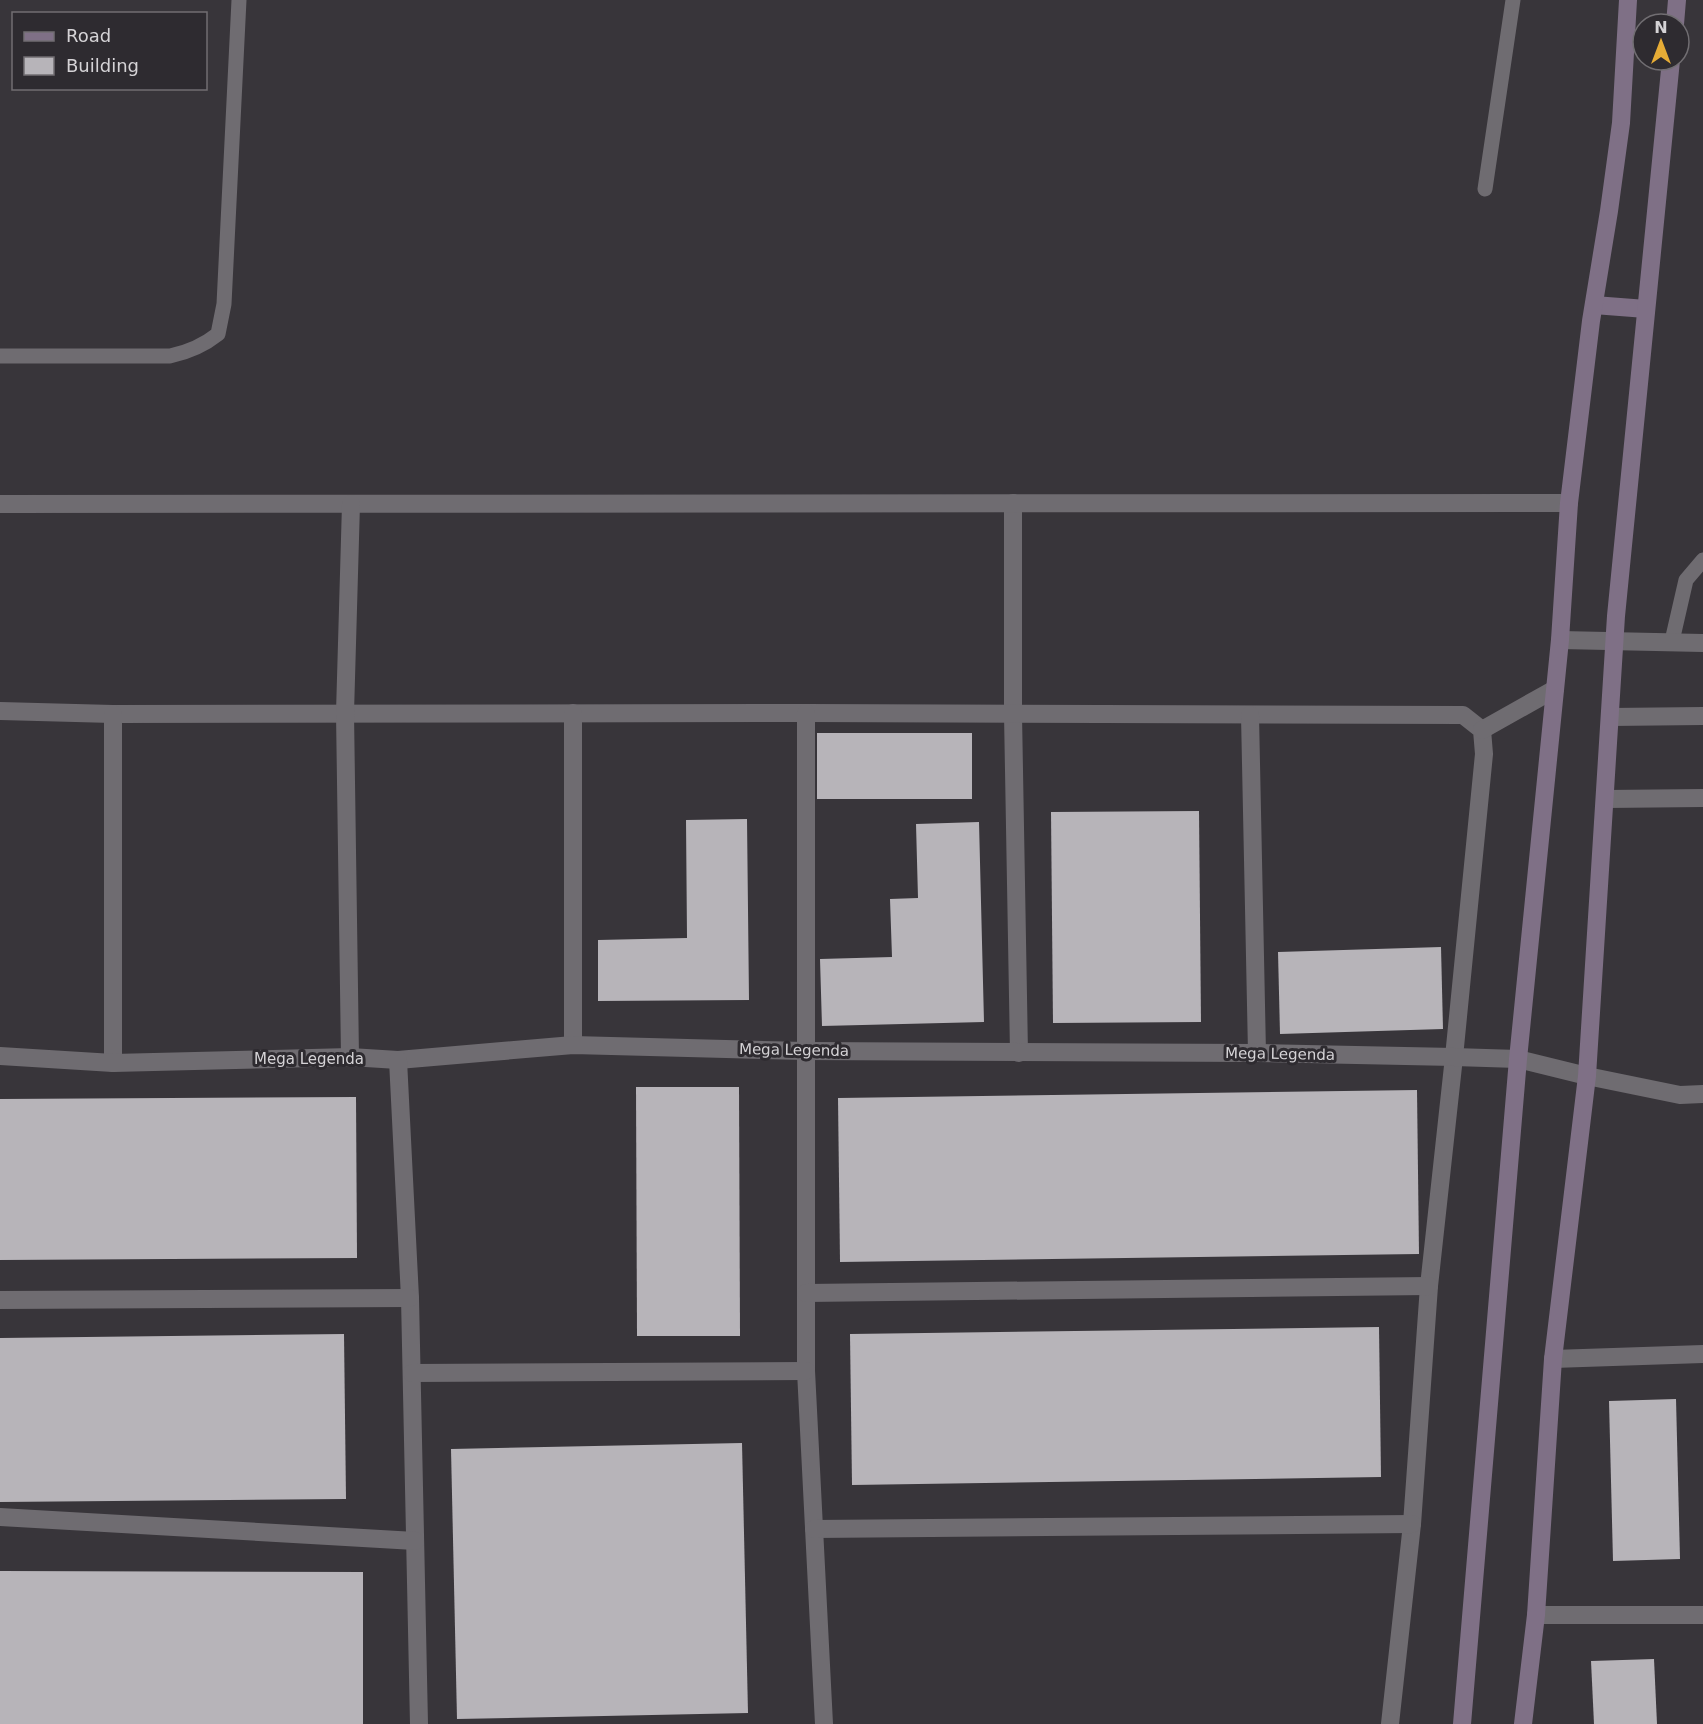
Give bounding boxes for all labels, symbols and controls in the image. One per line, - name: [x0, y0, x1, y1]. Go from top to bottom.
- legend: [12, 12, 207, 90]
- north arrow: [1631, 12, 1691, 72]
- text: N: [1654, 18, 1668, 37]
- text: Road: [66, 25, 111, 46]
- text: Building: [66, 55, 139, 76]
- street label: Mega Legenda: [739, 1040, 849, 1060]
- street label: Mega Legenda: [1225, 1044, 1335, 1064]
- street label: Mega Legenda: [254, 1050, 364, 1068]

